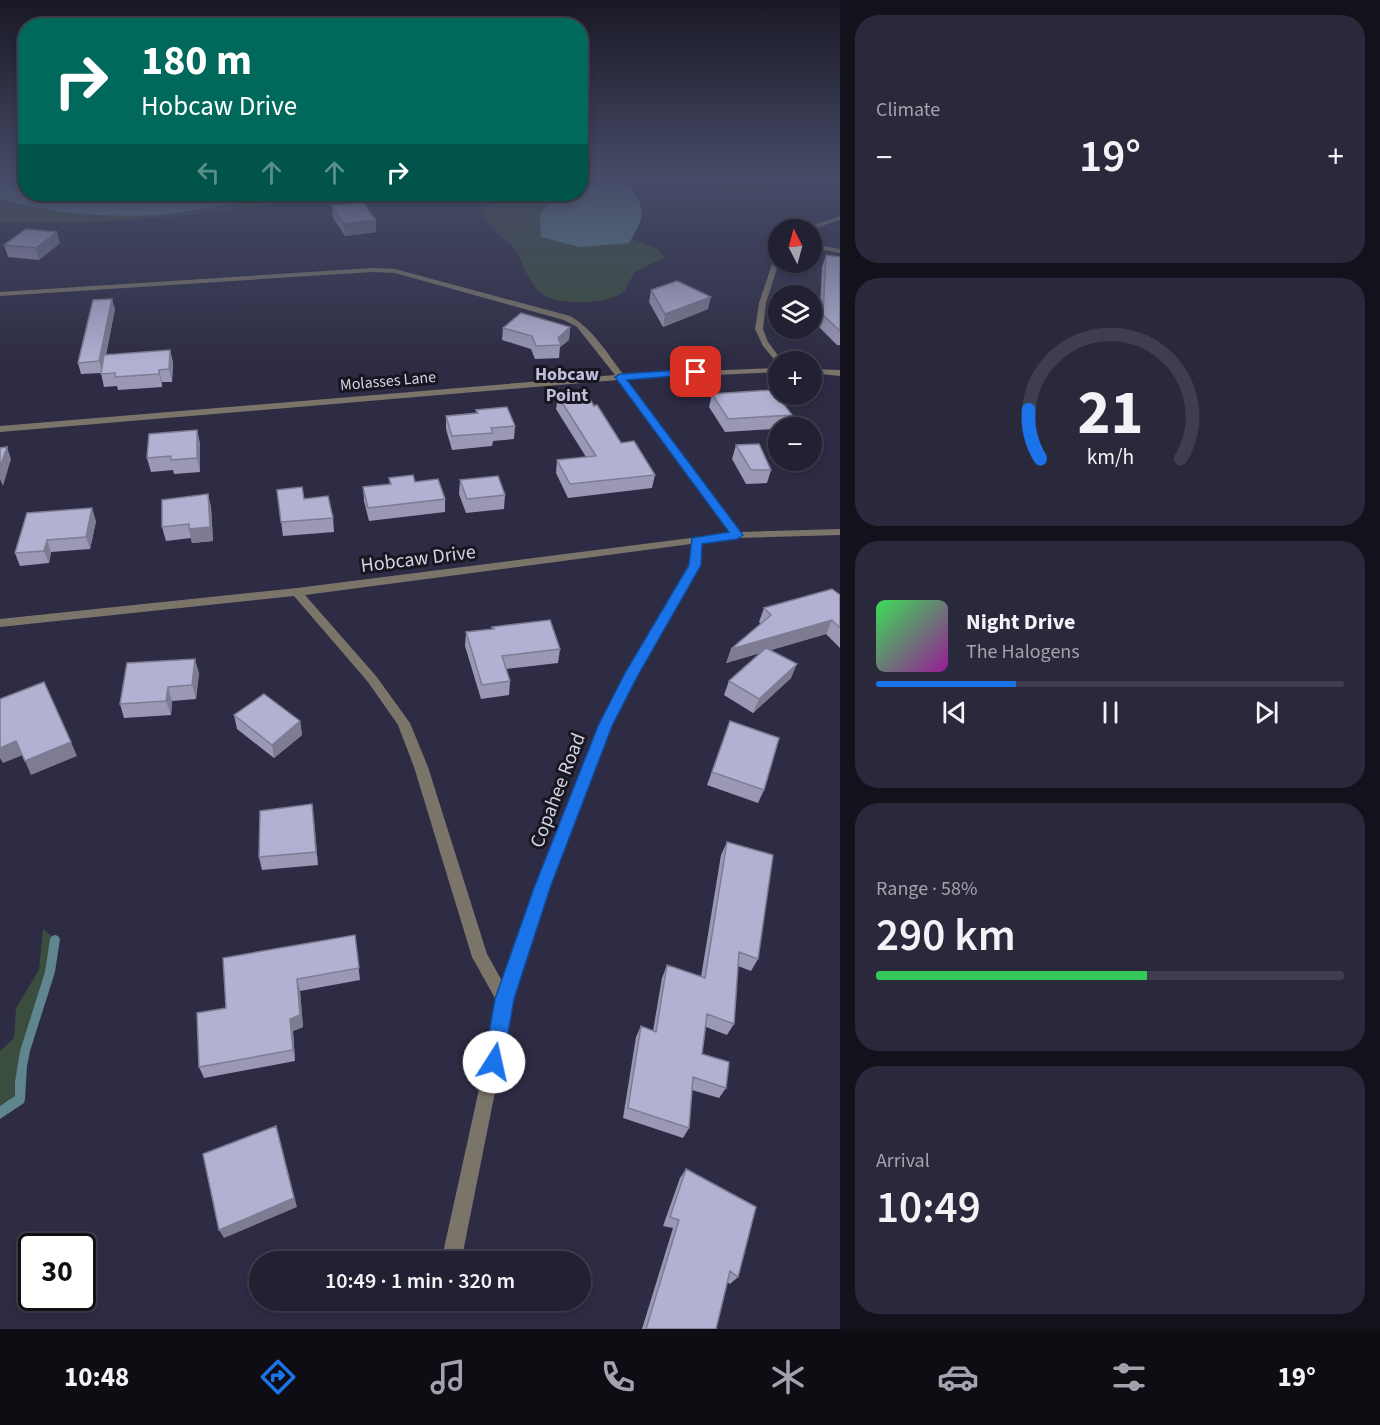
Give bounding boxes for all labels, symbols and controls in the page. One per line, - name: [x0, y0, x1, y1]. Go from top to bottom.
- text: 180 m: [141, 31, 252, 91]
- icon: right: [42, 42, 120, 120]
- text: Hobcaw Drive: [141, 87, 297, 126]
- text: Climate: [876, 96, 940, 124]
- text: 19°: [1079, 125, 1141, 189]
- text: −: [876, 134, 892, 181]
- text: +: [1328, 134, 1344, 181]
- icon: left: [192, 156, 225, 189]
- icon: ahead: [255, 156, 288, 189]
- icon: ahead: [318, 156, 351, 189]
- icon: right: [381, 156, 414, 189]
- north arrow: [768, 219, 822, 273]
- map controls: [768, 219, 822, 471]
- button: layers: [768, 285, 822, 339]
- pin: [670, 346, 721, 397]
- button: +: [768, 351, 822, 405]
- icon: arrive: [679, 355, 712, 388]
- district label: Hobcaw Point: [535, 362, 599, 408]
- street label: Molasses Lane: [339, 366, 437, 396]
- text: 21: [1077, 369, 1143, 458]
- button: −: [768, 417, 822, 471]
- text: km/h: [1086, 442, 1134, 473]
- street label: Hobcaw Drive: [359, 538, 477, 580]
- text: Night Drive: [966, 606, 1075, 638]
- text: The Halogens: [966, 638, 1080, 666]
- icon: previous: [938, 696, 971, 729]
- icon: pause: [1094, 696, 1127, 729]
- icon: next: [1250, 696, 1283, 729]
- street label: Copahee Road: [523, 729, 593, 852]
- text: Range · 58%: [876, 875, 977, 903]
- text: 290 km: [876, 904, 1016, 968]
- position arrow: [462, 1030, 526, 1094]
- text: Arrival: [876, 1147, 930, 1175]
- text: 10:49: [876, 1176, 981, 1240]
- speed limit sign: 30: [18, 1233, 96, 1311]
- text: 10:49 · 1 min · 320 m: [325, 1265, 515, 1297]
- icon: directions: [257, 1356, 299, 1398]
- icon: music: [427, 1356, 469, 1398]
- icon: phone: [597, 1356, 639, 1398]
- icon: climate: [767, 1356, 809, 1398]
- icon: car: [937, 1356, 979, 1398]
- icon: filters: [1108, 1356, 1150, 1398]
- text: 10:48: [64, 1358, 129, 1397]
- text: 19°: [1278, 1358, 1316, 1397]

